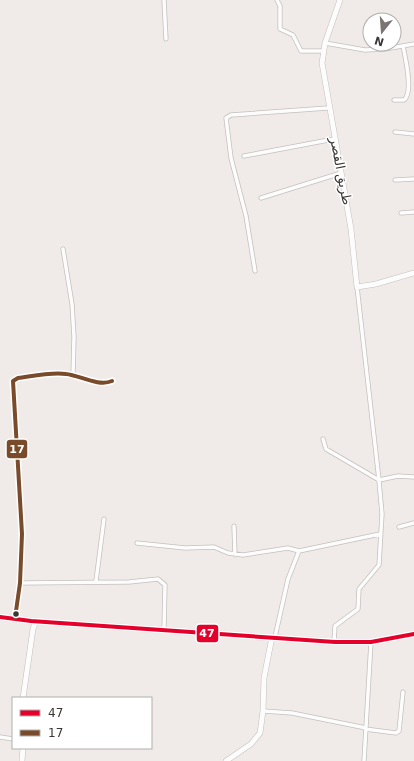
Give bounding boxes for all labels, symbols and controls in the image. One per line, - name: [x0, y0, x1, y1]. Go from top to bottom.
- north arrow: [362, 12, 402, 52]
- text: N: [373, 34, 386, 49]
- street label: طريق القصر: [326, 135, 355, 206]
- line badge: 17: [6, 439, 28, 459]
- text: 17: [9, 443, 25, 456]
- unlabelled marker: [11, 609, 21, 619]
- line badge: 47: [196, 624, 219, 643]
- text: 47: [199, 627, 215, 640]
- legend: [12, 697, 152, 749]
- text: 47: [48, 706, 63, 720]
- text: 17: [48, 726, 63, 740]

